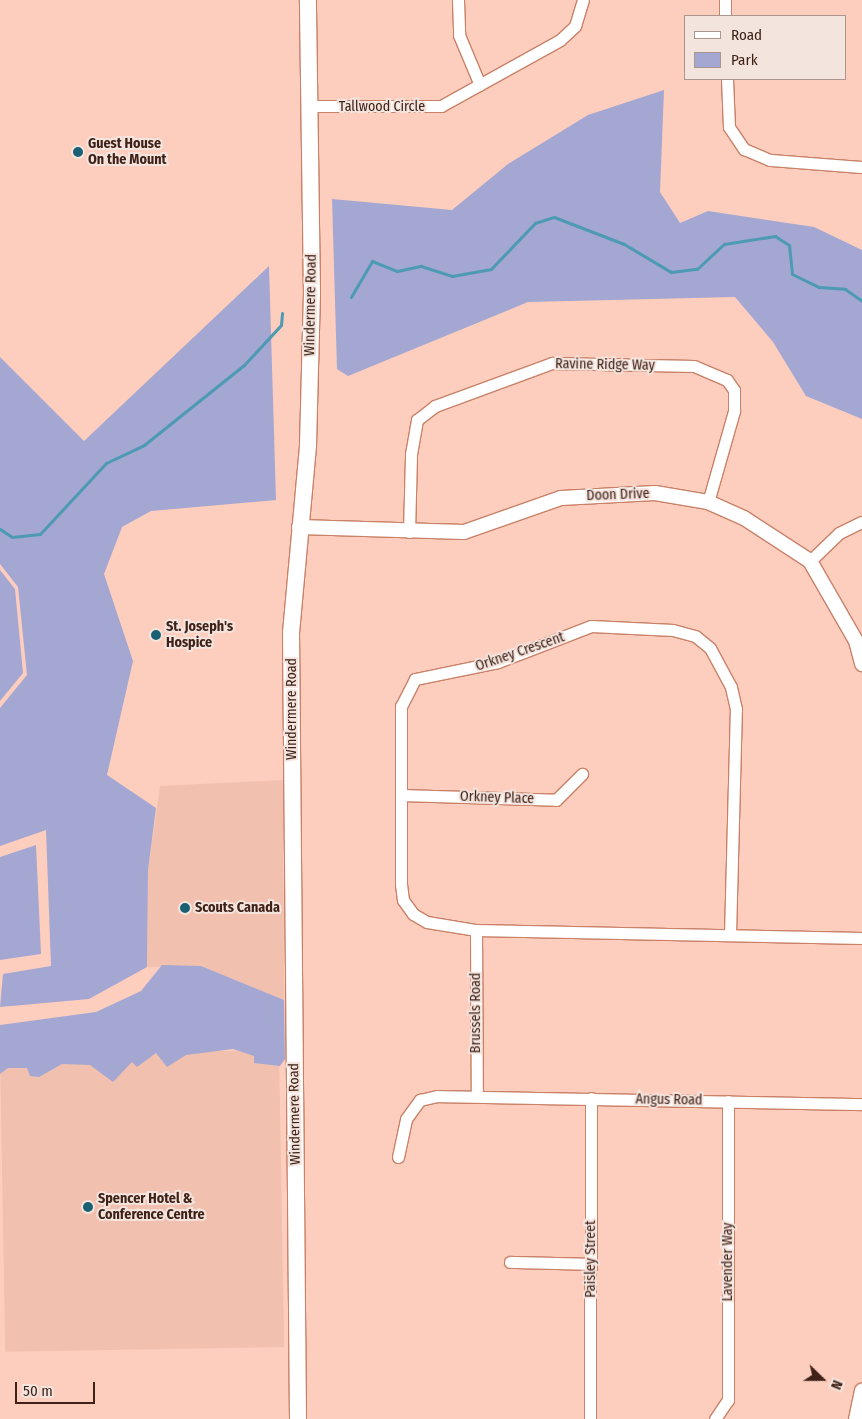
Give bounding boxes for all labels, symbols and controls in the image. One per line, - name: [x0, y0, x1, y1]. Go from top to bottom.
- legend: [684, 15, 847, 80]
- text: Road: [731, 26, 762, 44]
- text: Park: [731, 51, 758, 69]
- street label: Tallwood Circle: [339, 99, 425, 115]
- place label: Guest House On the Mount: [88, 136, 166, 168]
- marker: Guest House On the Mount: [72, 146, 84, 158]
- street label: Windermere Road: [302, 254, 320, 356]
- street label: Ravine Ridge Way: [555, 356, 655, 374]
- street label: Doon Drive: [586, 486, 650, 504]
- place label: St. Joseph's Hospice: [166, 619, 233, 652]
- marker: St. Joseph's Hospice: [150, 629, 162, 641]
- street label: Orkney Crescent: [473, 629, 567, 675]
- street label: Windermere Road: [284, 658, 300, 760]
- street label: Orkney Place: [460, 788, 534, 808]
- place label: Scouts Canada: [195, 900, 280, 916]
- marker: Scouts Canada: [179, 902, 191, 914]
- street label: Brussels Road: [468, 973, 484, 1053]
- street label: Windermere Road: [286, 1063, 304, 1165]
- street label: Angus Road: [635, 1091, 703, 1109]
- place label: Spencer Hotel & Conference Centre: [98, 1191, 205, 1224]
- marker: Spencer Hotel & Conference Centre: [82, 1201, 94, 1213]
- street label: Paisley Street: [583, 1220, 599, 1298]
- street label: Lavender Way: [720, 1223, 736, 1301]
- north arrow: [797, 1354, 847, 1404]
- scale bar: [18, 1372, 98, 1404]
- text: N: [827, 1378, 846, 1392]
- text: 50 m: [23, 1382, 53, 1400]

